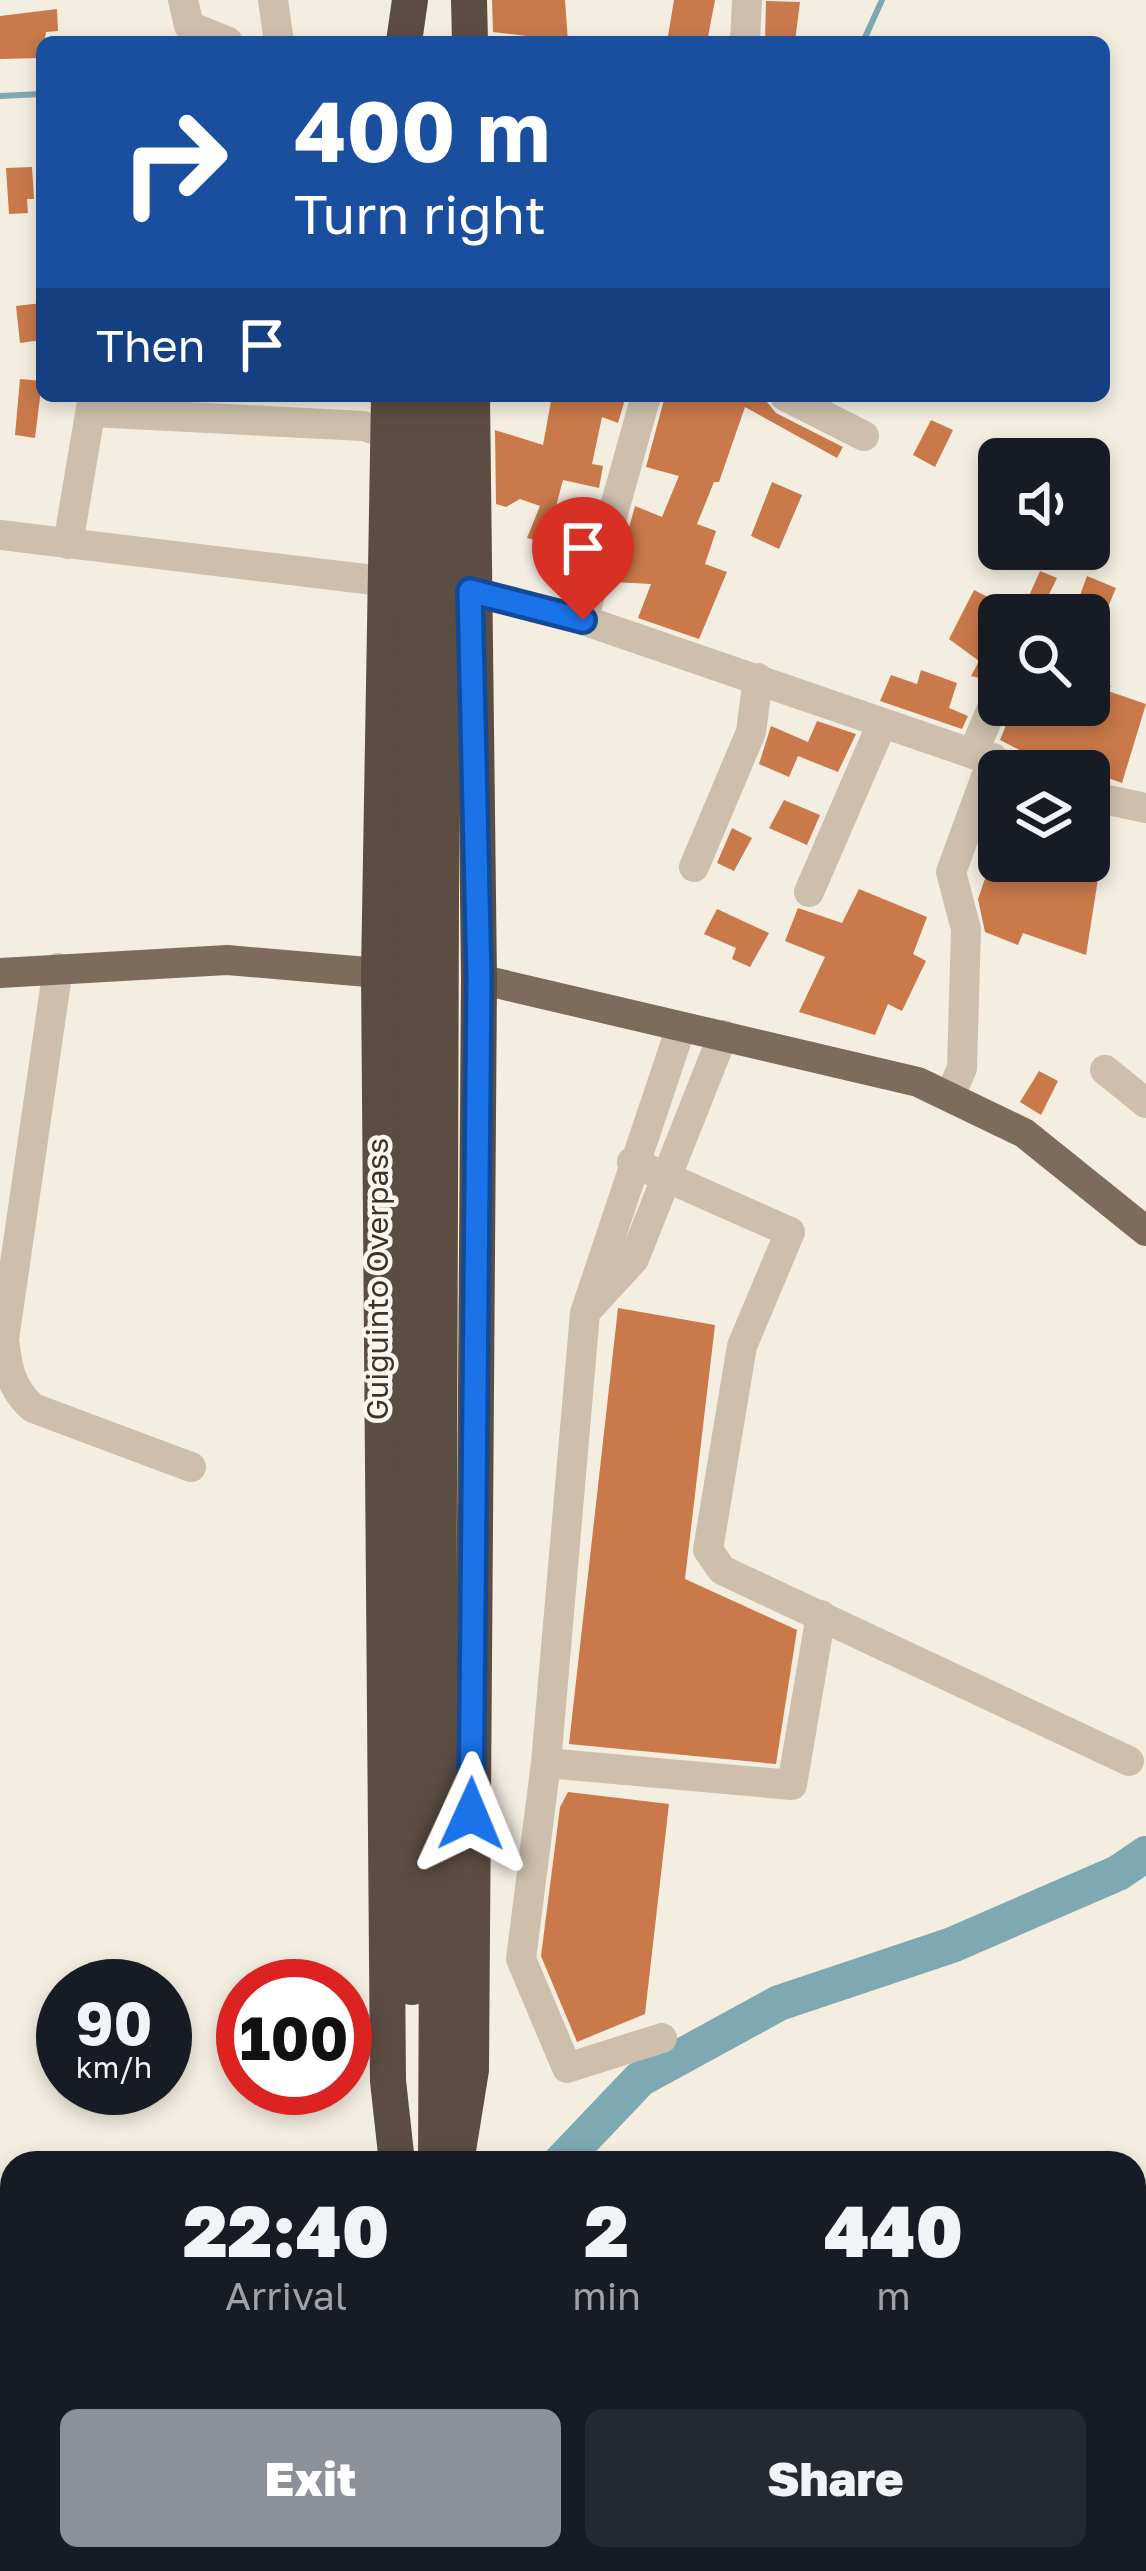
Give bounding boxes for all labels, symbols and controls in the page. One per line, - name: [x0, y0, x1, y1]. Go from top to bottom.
- text: 400 m: [294, 80, 550, 180]
- icon: right: [96, 84, 252, 240]
- text: Turn right: [294, 181, 546, 246]
- icon: arrive: [229, 312, 295, 378]
- text: Then: [96, 318, 205, 372]
- map controls: [978, 438, 1110, 882]
- button: sound: [978, 438, 1110, 570]
- pin: [532, 497, 634, 620]
- icon: arrive: [550, 515, 616, 581]
- button: search: [978, 594, 1110, 726]
- button: layers: [978, 750, 1110, 882]
- street label: Guiguinto Overpass: [359, 1138, 395, 1420]
- position arrow: [408, 1751, 534, 1877]
- speed limit sign: 100: [216, 1959, 372, 2115]
- text: 90: [75, 1986, 153, 2058]
- text: km/h: [76, 2049, 152, 2085]
- text: 22:40: [183, 2186, 389, 2273]
- text: 2: [584, 2186, 629, 2273]
- text: 440: [824, 2186, 963, 2273]
- text: Arrival: [225, 2272, 347, 2319]
- text: min: [572, 2272, 641, 2319]
- text: m: [876, 2272, 911, 2319]
- button: Exit: [60, 2409, 561, 2547]
- button: Share: [585, 2409, 1086, 2547]

